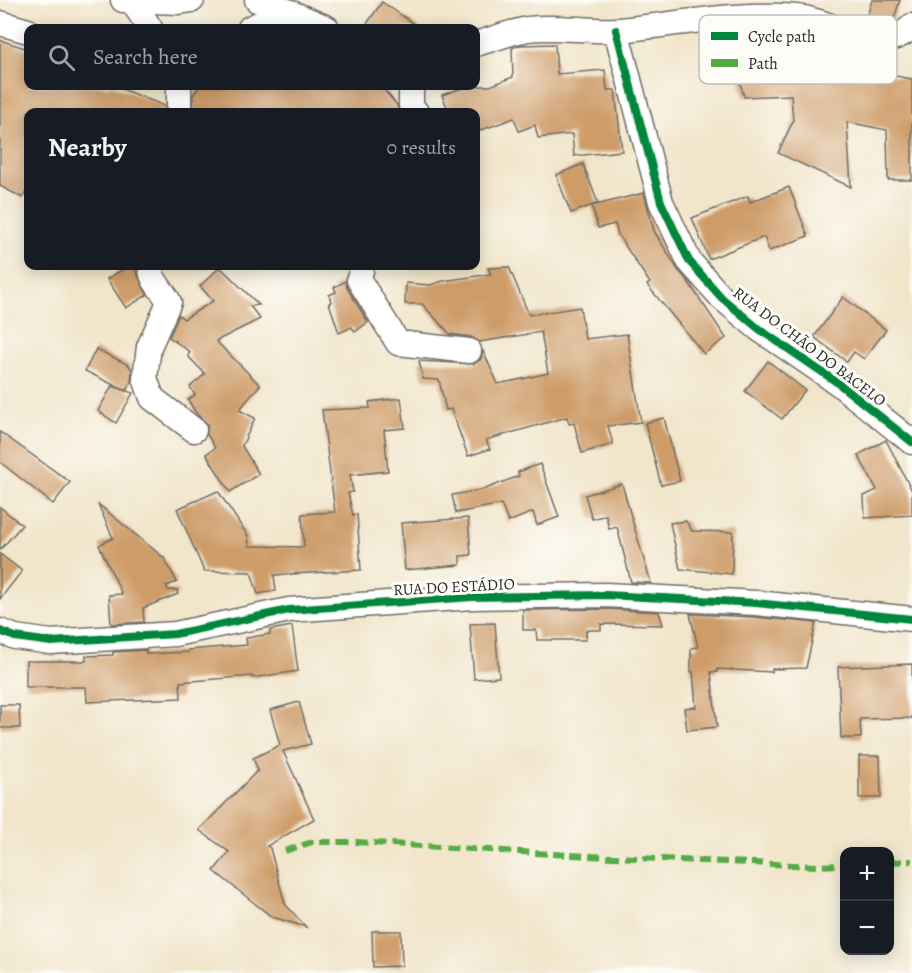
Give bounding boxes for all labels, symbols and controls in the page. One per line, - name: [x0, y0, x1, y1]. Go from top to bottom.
- legend: [699, 15, 897, 84]
- search box: [24, 24, 480, 90]
- text: Cycle path: [748, 26, 816, 48]
- icon: search: [45, 41, 78, 74]
- text: Search here: [93, 42, 198, 72]
- text: Path: [748, 53, 778, 75]
- text: Nearby: [48, 130, 127, 165]
- text: 0 results: [387, 134, 456, 161]
- street label: RUA DO CHÃO DO BACELO: [728, 282, 890, 412]
- street label: RUA DO ESTÁDIO: [393, 573, 515, 601]
- map controls: [840, 847, 894, 955]
- button: +: [840, 847, 894, 901]
- button: −: [840, 901, 894, 955]

